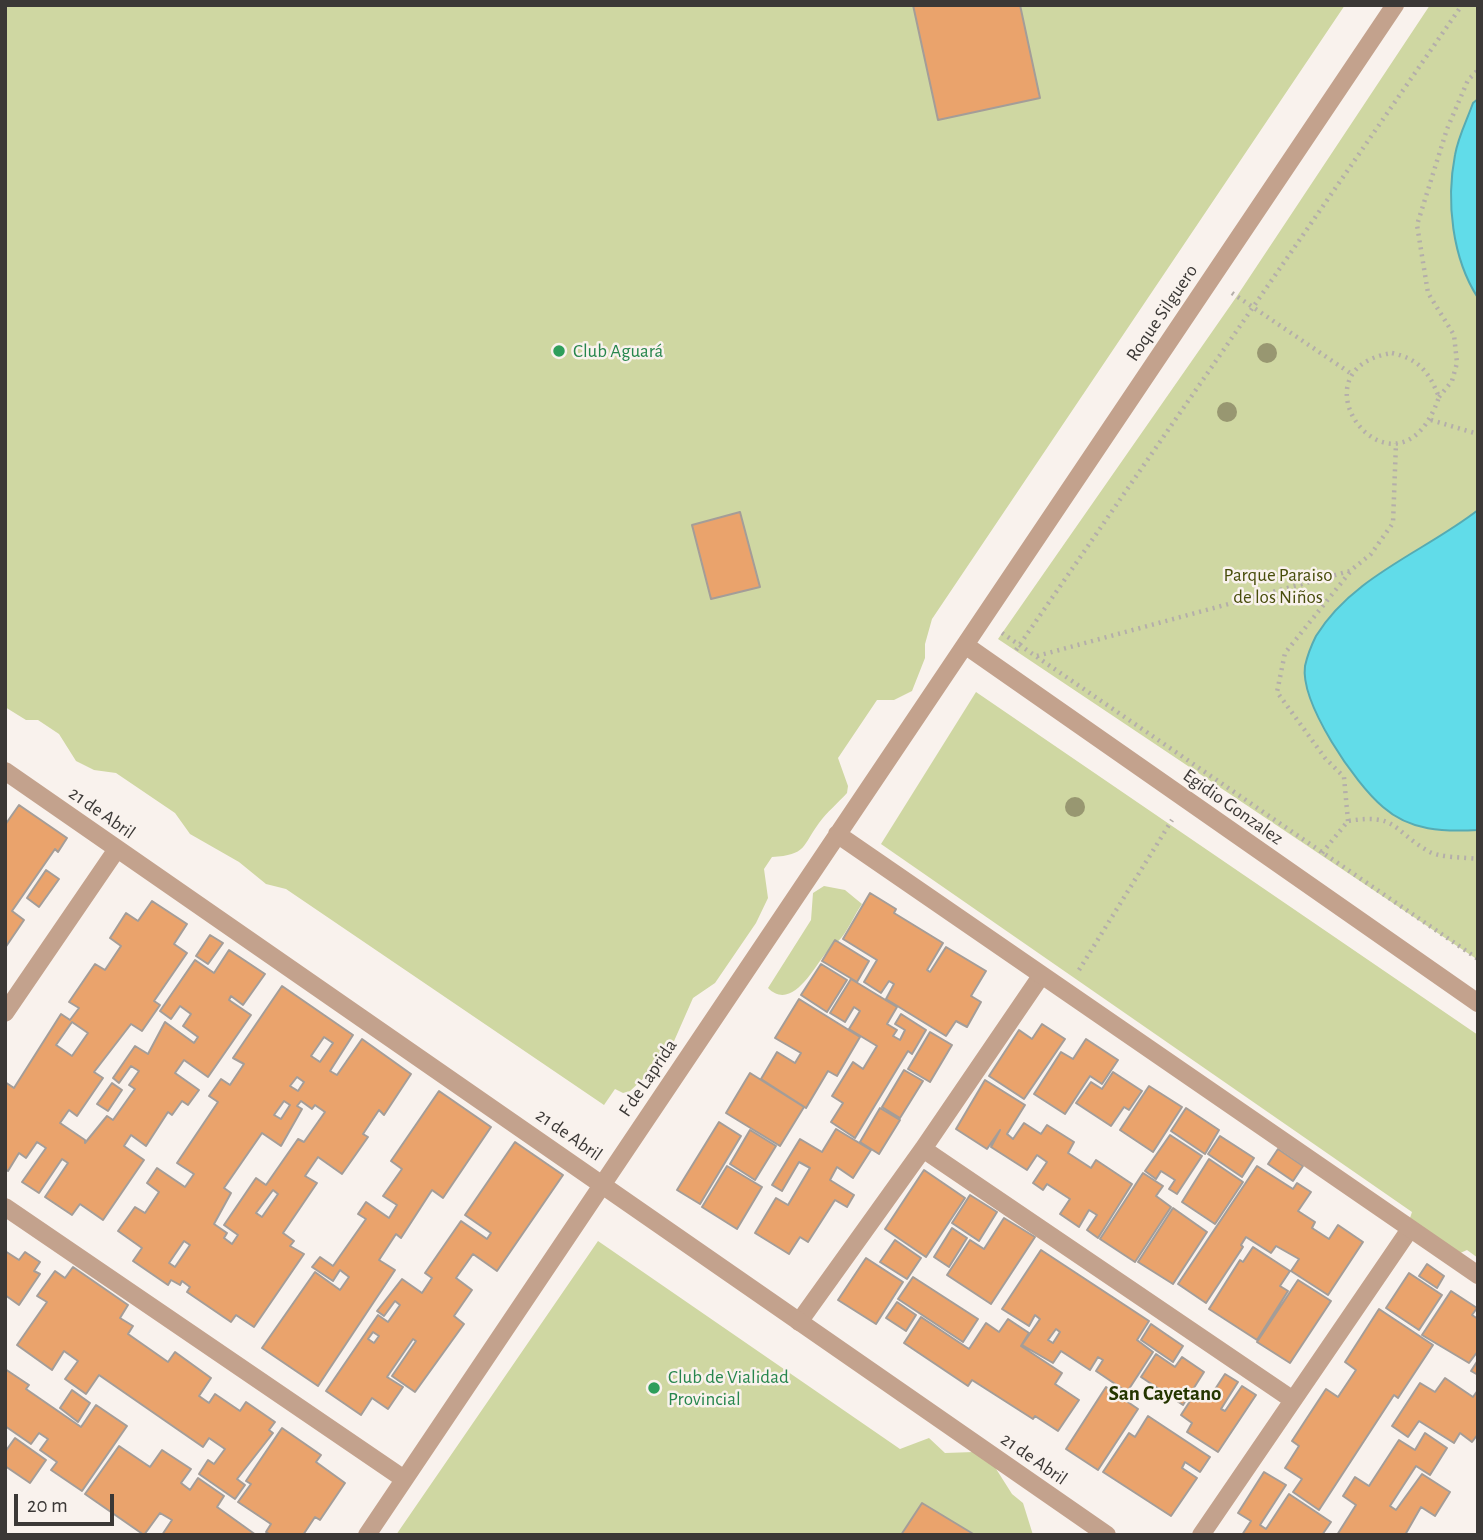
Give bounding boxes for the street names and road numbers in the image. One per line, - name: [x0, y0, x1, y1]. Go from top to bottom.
- street label: Roque Silguero: [1121, 260, 1203, 366]
- street label: Egidio Gonzalez: [1179, 764, 1287, 850]
- street label: 21 de Abril: [64, 782, 140, 844]
- street label: F de Laprida: [614, 1035, 682, 1121]
- street label: 21 de Abril: [531, 1104, 607, 1166]
- street label: 21 de Abril: [996, 1428, 1072, 1490]

